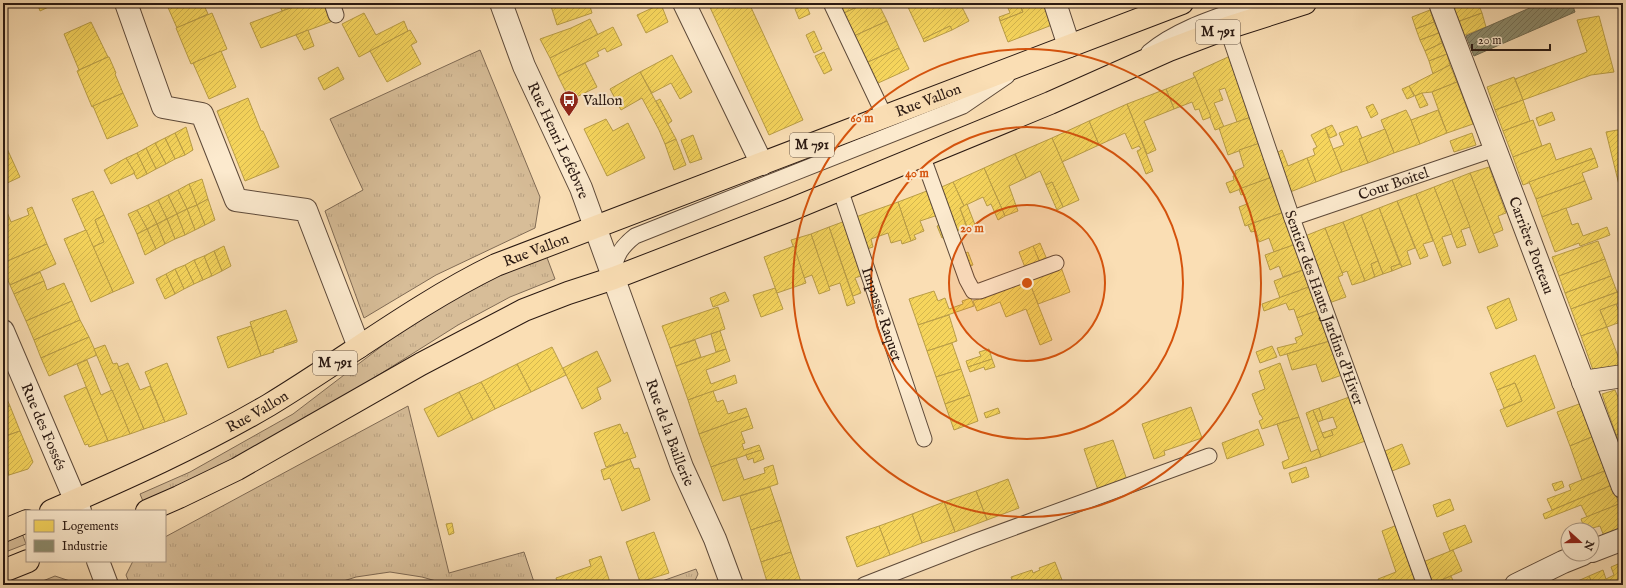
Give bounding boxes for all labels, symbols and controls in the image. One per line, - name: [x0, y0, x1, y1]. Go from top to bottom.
- road number: M 791: [1196, 20, 1240, 44]
- scale bar: [1472, 26, 1550, 52]
- text: 20 m: [1478, 33, 1501, 48]
- street label: Rue Henri Lefebvre: [523, 79, 594, 201]
- street label: Rue Vallon: [893, 79, 964, 121]
- bus stop icon: Vallon: [558, 89, 580, 117]
- place label: Vallon: [582, 91, 623, 110]
- text: 60 m: [851, 111, 874, 126]
- road number: M 791: [790, 133, 834, 157]
- street label: Cour Boitel: [1355, 162, 1432, 204]
- text: 40 m: [905, 166, 930, 181]
- street label: Carrière Potteau: [1505, 194, 1559, 297]
- street label: Sentier des Hauts Jardins d'Hiver: [1280, 208, 1369, 408]
- text: 20 m: [960, 221, 984, 236]
- street label: Rue Vallon: [500, 229, 571, 271]
- street label: Impasse Raquet: [857, 264, 907, 364]
- centre of rings: [1020, 276, 1034, 290]
- road number: M 791: [313, 351, 357, 375]
- street label: Rue de la Baillerie: [641, 376, 699, 489]
- street label: Rue des Fossés: [17, 380, 71, 473]
- street label: Rue Vallon: [223, 386, 292, 437]
- legend: [26, 510, 166, 562]
- text: Logements: [62, 519, 119, 534]
- north arrow: [1560, 522, 1600, 562]
- text: N: [1580, 537, 1597, 553]
- text: Industrie: [62, 539, 108, 554]

